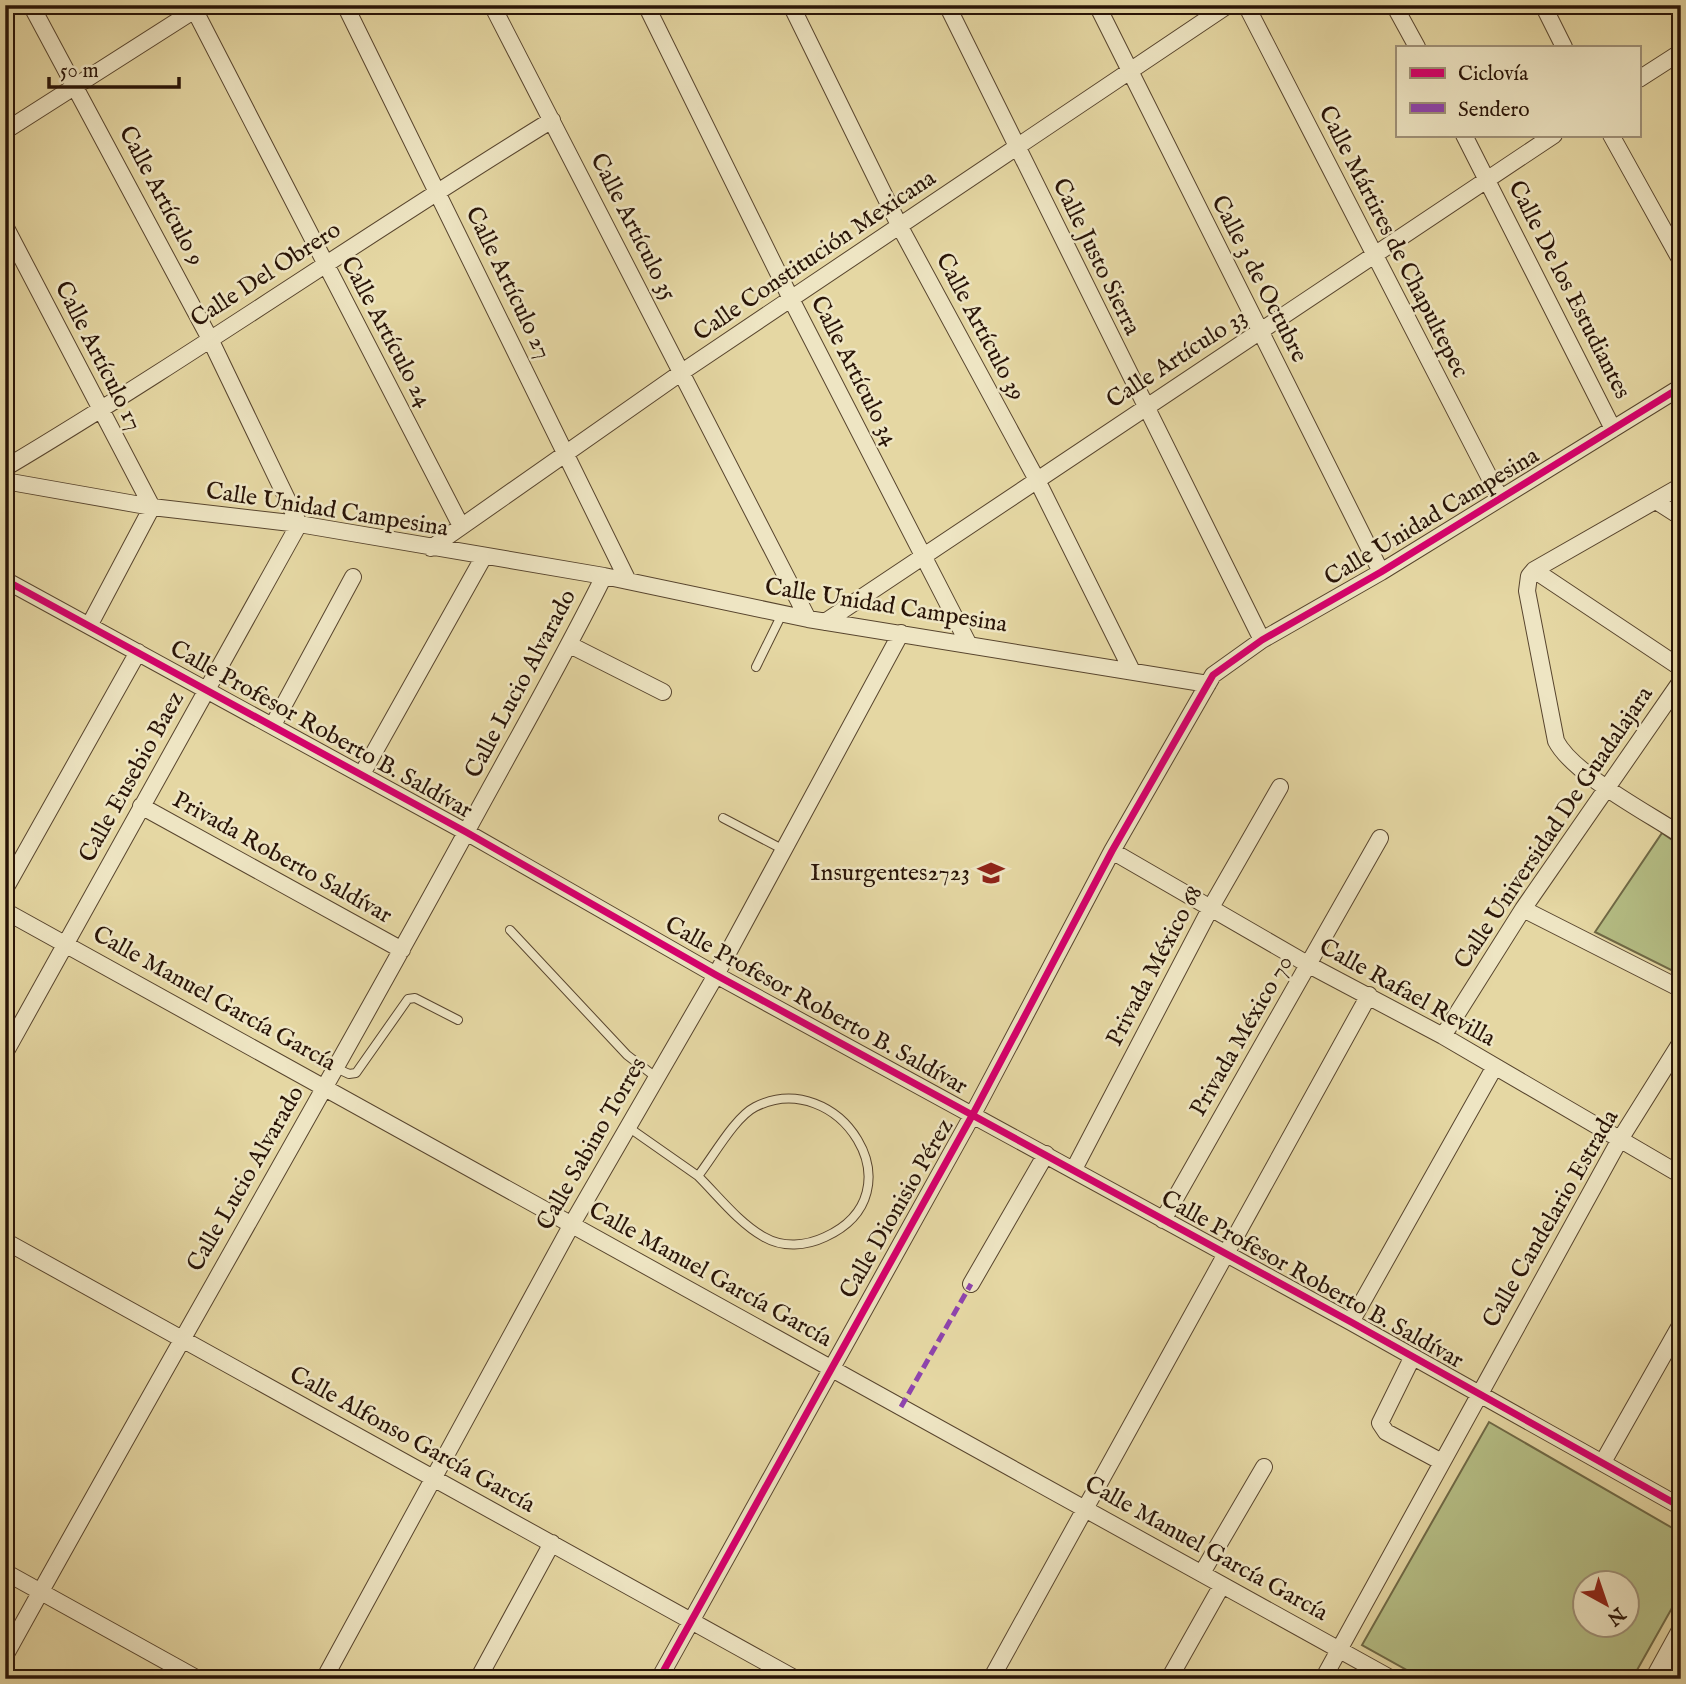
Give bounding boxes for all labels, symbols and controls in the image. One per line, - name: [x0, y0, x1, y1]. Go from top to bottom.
- scale bar: [49, 46, 178, 90]
- legend: [1396, 46, 1640, 136]
- text: 50 m: [60, 58, 99, 85]
- text: Ciclovía: [1458, 61, 1529, 88]
- text: Sendero: [1458, 97, 1529, 124]
- street label: Calle Mártires de Chapultepec: [1311, 101, 1475, 383]
- street label: Calle Artículo 9: [111, 121, 211, 271]
- street label: Calle Artículo 35: [583, 148, 684, 306]
- street label: Calle Constitución Mexicana: [688, 163, 943, 349]
- street label: Calle Justo Sierra: [1045, 173, 1148, 341]
- street label: Calle De los Estudiantes: [1500, 176, 1638, 404]
- street label: Calle 3 de Octubre: [1204, 190, 1314, 368]
- street label: Calle Artículo 27: [458, 202, 558, 364]
- street label: Calle Del Obrero: [185, 215, 347, 335]
- street label: Calle Artículo 39: [928, 248, 1032, 406]
- street label: Calle Artículo 24: [333, 251, 439, 413]
- street label: Calle Artículo 17: [47, 276, 149, 436]
- street label: Calle Artículo 34: [803, 291, 905, 452]
- street label: Calle Artículo 33: [1101, 302, 1253, 416]
- street label: Calle Unidad Campesina: [1319, 440, 1545, 593]
- street label: Calle Unidad Campesina: [204, 476, 451, 545]
- street label: Calle Unidad Campesina: [763, 572, 1010, 641]
- street label: Calle Lucio Alvarado: [458, 584, 584, 784]
- street label: Calle Profesor Roberto B. Saldívar: [164, 634, 478, 826]
- street label: Calle Universidad De Guadalajara: [1448, 680, 1661, 975]
- street label: Calle Eusebio Baez: [72, 686, 192, 868]
- street label: Privada Roberto Saldívar: [167, 785, 397, 931]
- place label: Insurgentes2723: [810, 858, 970, 889]
- school or university icon: Insurgentes2723: [976, 858, 1006, 888]
- street label: Privada México 68: [1100, 880, 1210, 1052]
- street label: Calle Profesor Roberto B. Saldívar: [659, 910, 973, 1102]
- street label: Calle Manuel García García: [87, 919, 342, 1079]
- street label: Calle Rafael Revilla: [1313, 932, 1501, 1055]
- street label: Privada México 70: [1183, 950, 1301, 1122]
- street label: Calle Sabino Torres: [530, 1052, 654, 1236]
- street label: Calle Lucio Alvarado: [180, 1081, 312, 1277]
- street label: Calle Candelario Estrada: [1476, 1104, 1626, 1334]
- street label: Calle Dionisio Pérez: [833, 1113, 961, 1305]
- street label: Calle Profesor Roberto B. Saldívar: [1155, 1184, 1469, 1376]
- street label: Calle Manuel García García: [583, 1195, 838, 1355]
- street label: Calle Alfonso García García: [284, 1359, 541, 1521]
- street label: Calle Manuel García García: [1079, 1469, 1334, 1629]
- north arrow: [1570, 1568, 1640, 1638]
- text: N: [1601, 1600, 1630, 1630]

